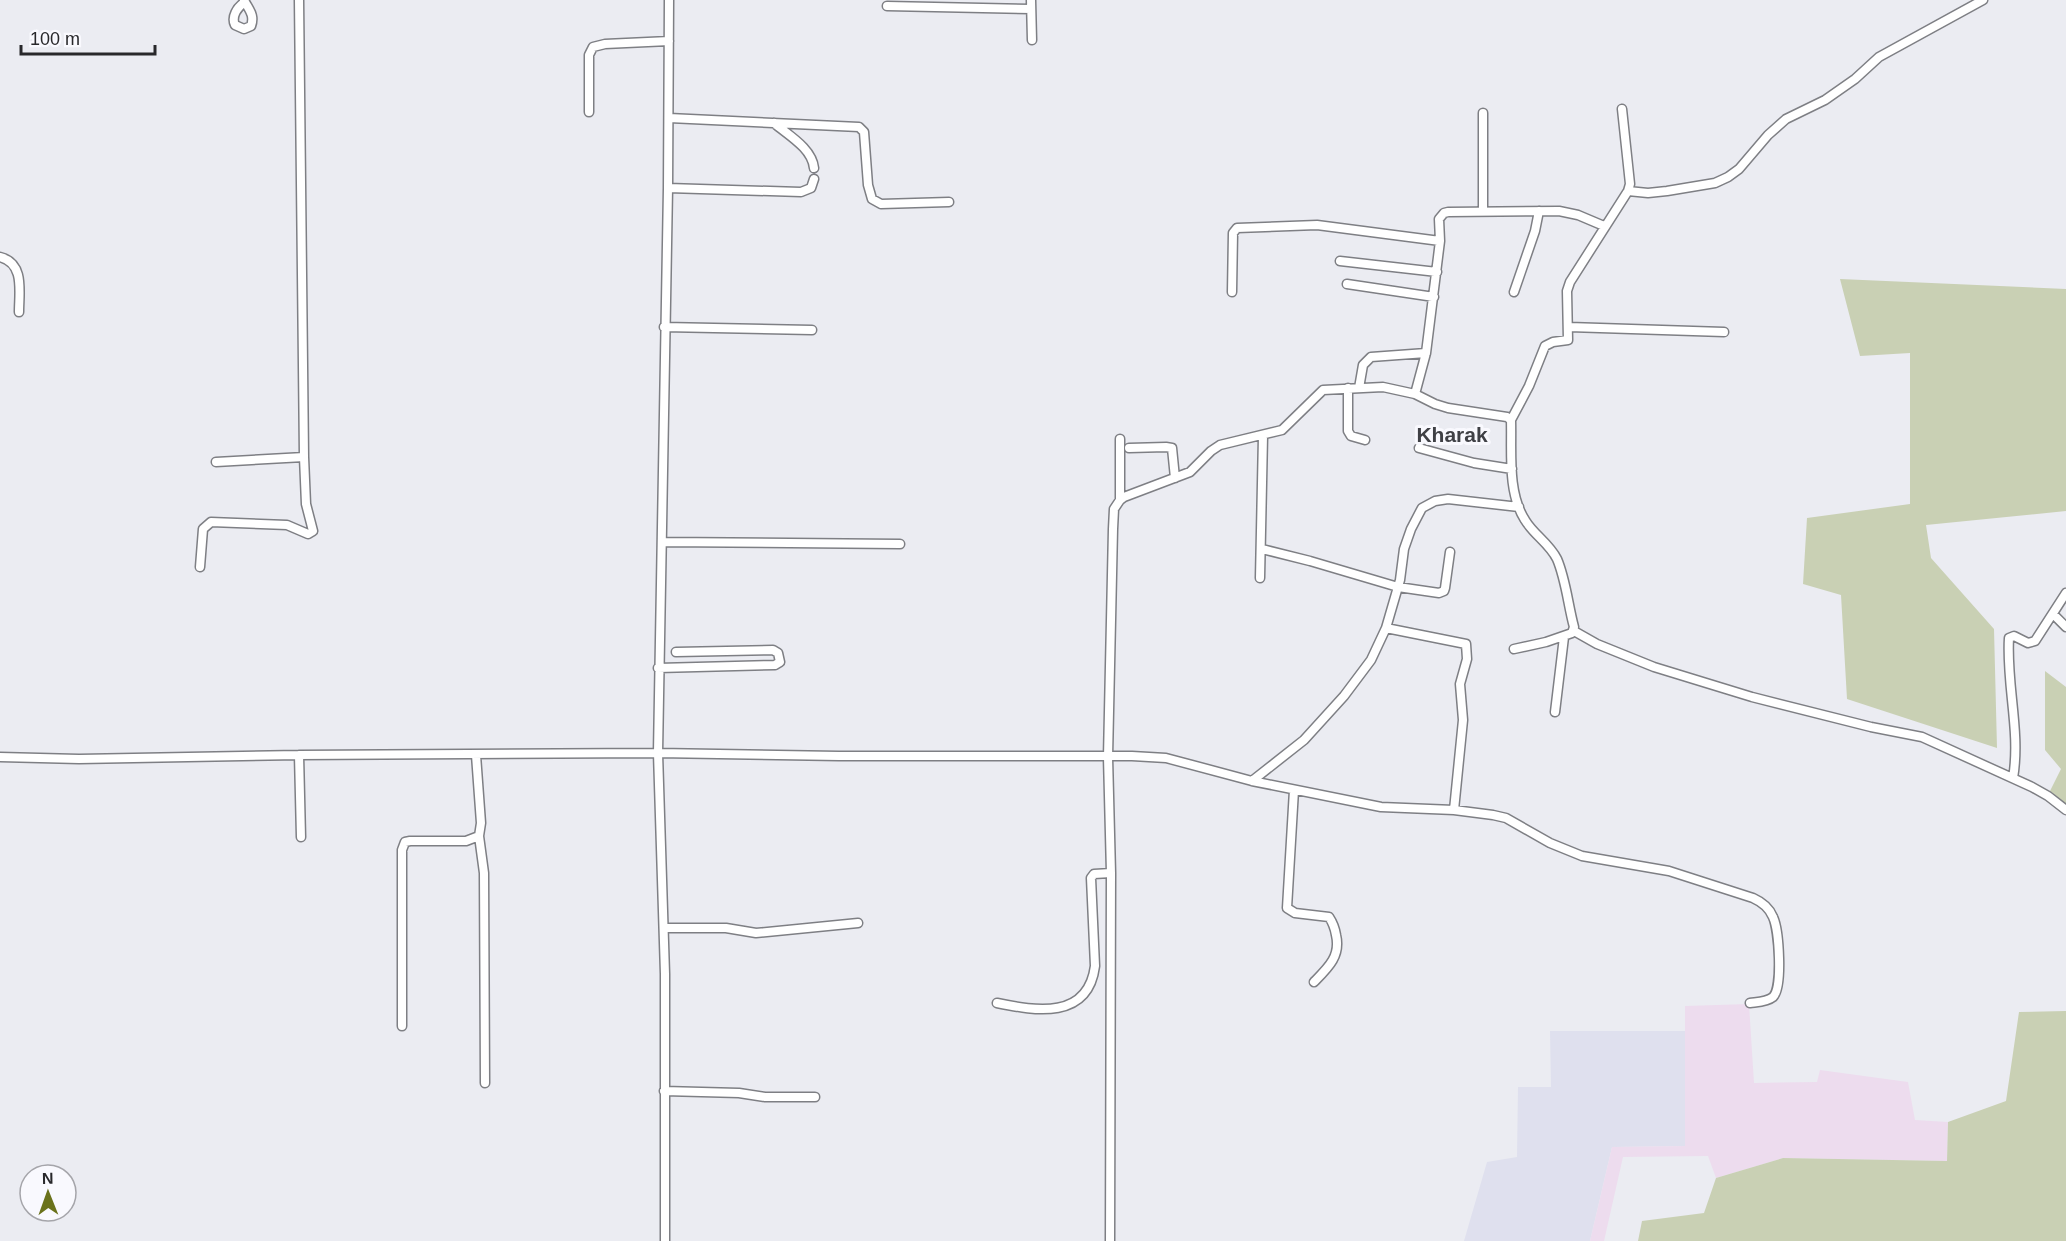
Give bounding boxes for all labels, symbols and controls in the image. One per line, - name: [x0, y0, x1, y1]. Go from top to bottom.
- scale bar: [21, 18, 154, 56]
- text: 100 m: [30, 29, 80, 49]
- district label: Kharak: [1416, 423, 1488, 446]
- north arrow: [18, 1163, 78, 1223]
- text: N: [42, 1170, 54, 1187]

